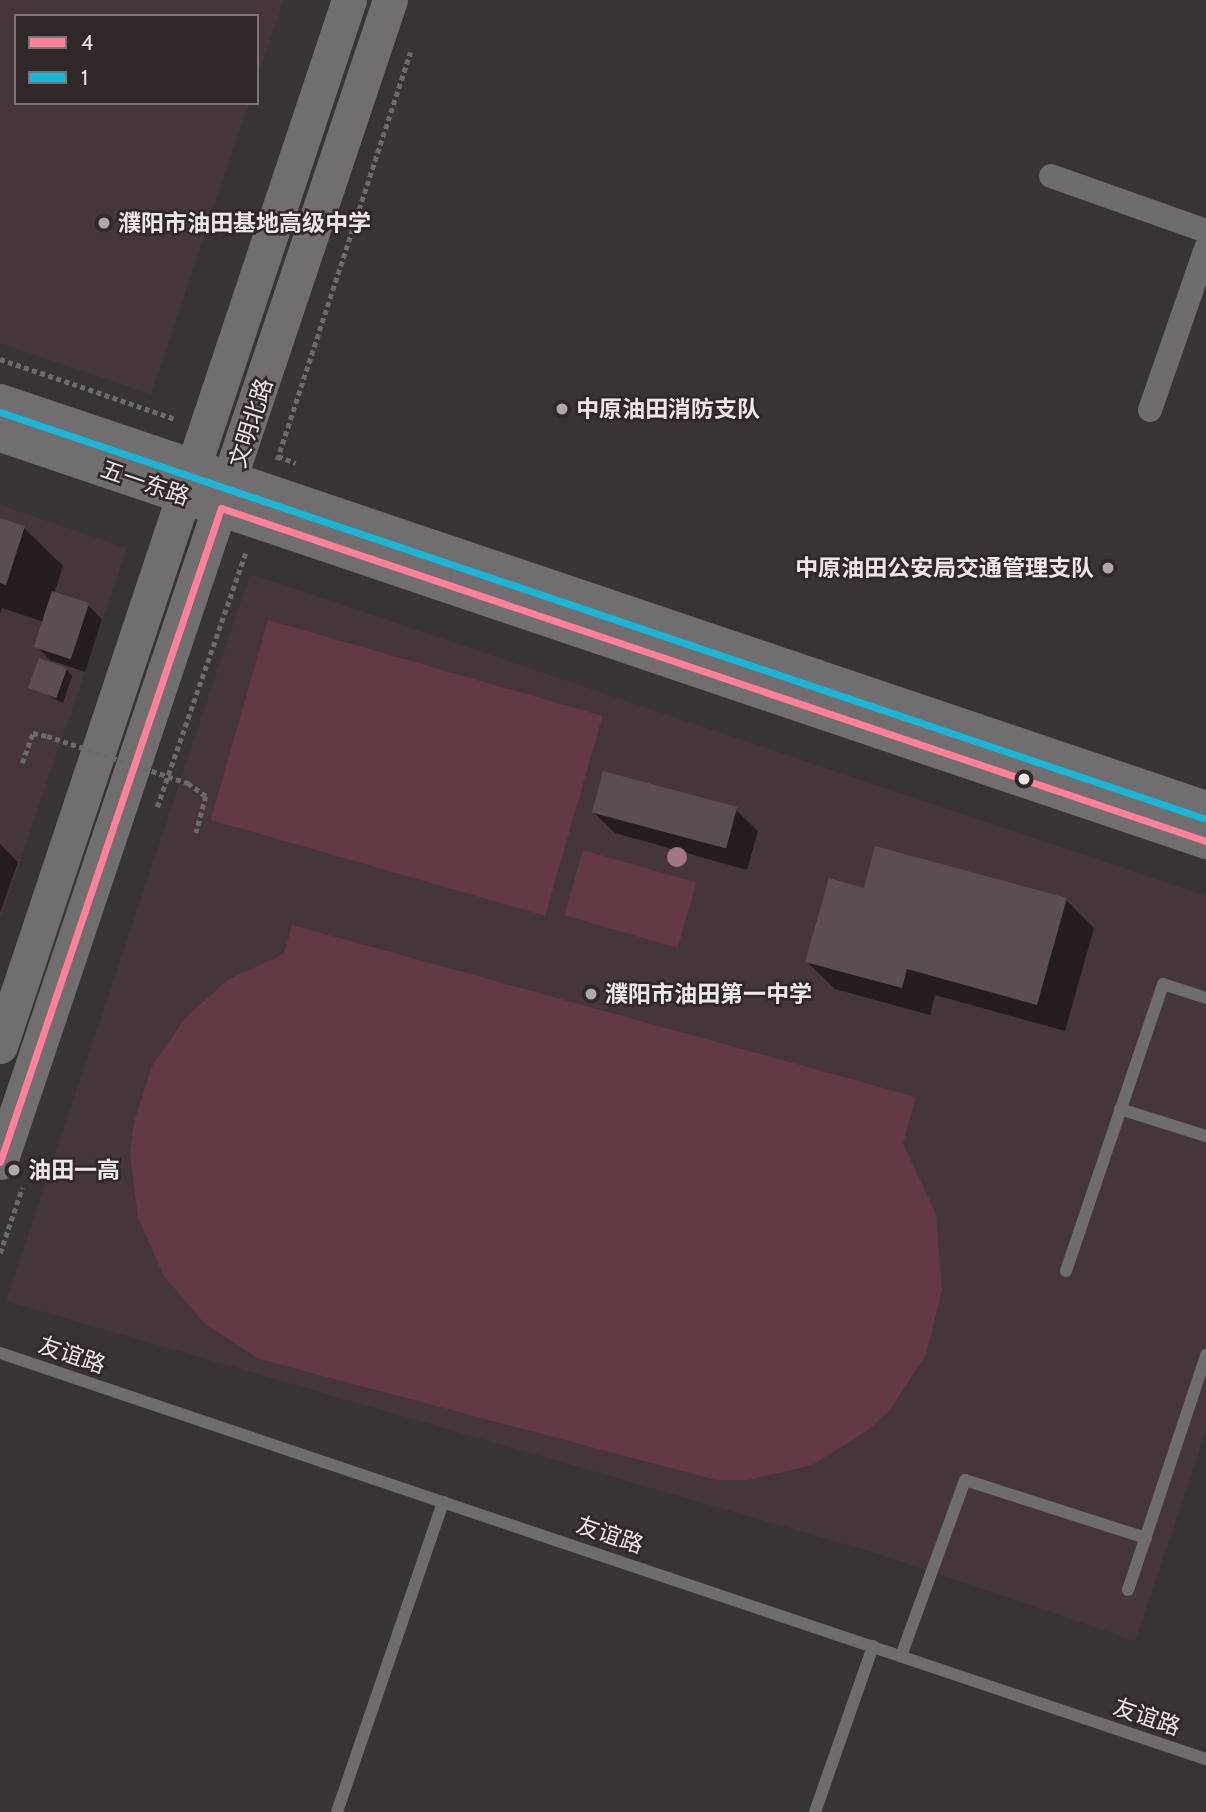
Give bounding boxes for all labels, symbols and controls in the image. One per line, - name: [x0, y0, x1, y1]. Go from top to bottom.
- legend: [14, 14, 259, 105]
- text: 4: [81, 30, 93, 55]
- text: 1: [81, 65, 88, 90]
- place label: 濮阳市油田基地高级中学: [118, 209, 371, 237]
- marker: 濮阳市油田基地高级中学: [96, 215, 112, 231]
- street label: 文明北路: [224, 375, 278, 471]
- place label: 中原油田消防支队: [576, 395, 760, 423]
- marker: 中原油田消防支队: [554, 401, 570, 417]
- street label: 五一东路: [97, 455, 193, 511]
- place label: 中原油田公安局交通管理支队: [795, 554, 1094, 582]
- marker: 中原油田公安局交通管理支队: [1100, 560, 1116, 576]
- unlabelled marker: [1017, 772, 1031, 786]
- place label: 濮阳市油田第一中学: [605, 980, 812, 1008]
- marker: 濮阳市油田第一中学: [583, 986, 599, 1002]
- place label: 油田一高: [28, 1156, 120, 1184]
- marker: 油田一高: [6, 1162, 22, 1178]
- street label: 友谊路: [35, 1331, 109, 1379]
- street label: 友谊路: [573, 1511, 647, 1559]
- street label: 友谊路: [1110, 1693, 1184, 1741]

